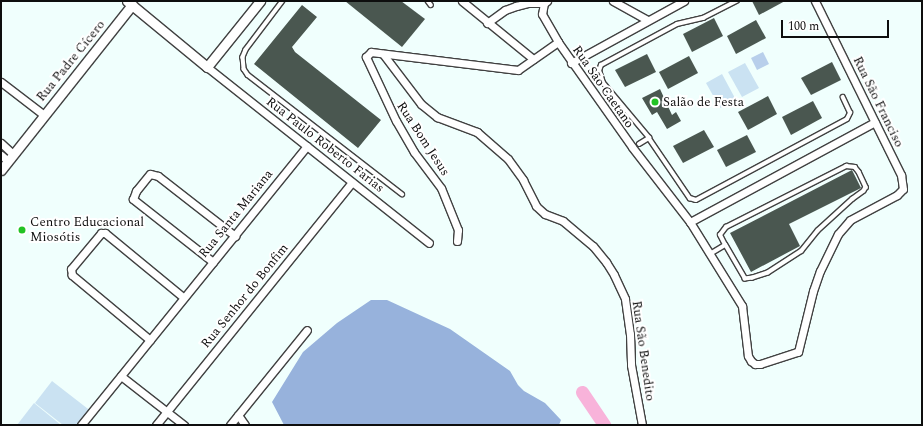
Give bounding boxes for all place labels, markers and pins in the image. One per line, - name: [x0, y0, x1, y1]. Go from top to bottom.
- place label: Salão de Festa: [663, 94, 744, 110]
- marker: Salão de Festa: [650, 97, 660, 107]
- place label: Centro Educacional Miosótis: [30, 215, 144, 246]
- marker: Centro Educacional Miosótis: [17, 225, 27, 235]

